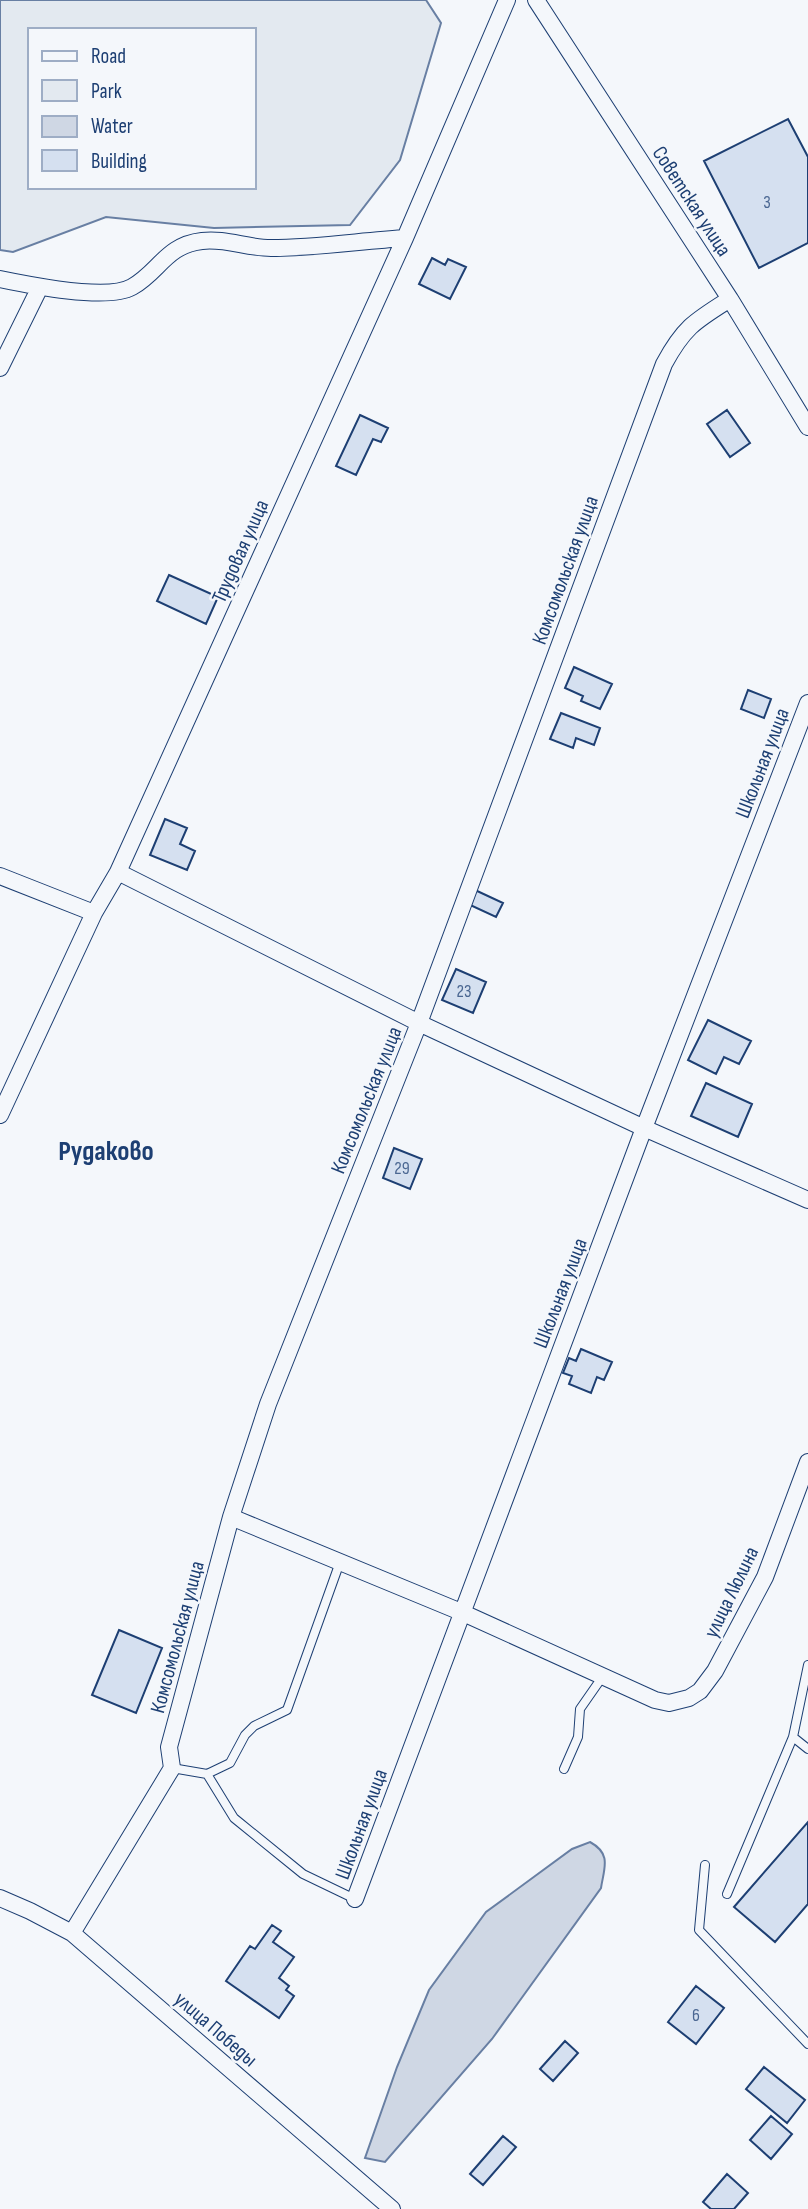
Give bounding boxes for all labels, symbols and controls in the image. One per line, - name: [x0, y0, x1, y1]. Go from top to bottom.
- legend: [28, 28, 256, 189]
- text: Road: [91, 44, 126, 69]
- text: Park: [91, 79, 122, 104]
- text: Water: [91, 114, 133, 139]
- street label: Советская улица: [647, 142, 736, 261]
- text: Building: [91, 149, 147, 174]
- house number: 3: [763, 192, 771, 213]
- street label: Комсомольская улица: [527, 492, 604, 648]
- street label: Трудовая улица: [207, 496, 274, 607]
- street label: Школьная улица: [730, 705, 795, 822]
- house number: 23: [457, 981, 472, 1002]
- street label: Комсомольская улица: [326, 1023, 407, 1177]
- district label: Рудаково: [58, 1135, 154, 1168]
- house number: 29: [394, 1158, 410, 1179]
- street label: Школьная улица: [528, 1235, 593, 1352]
- street label: улица Люлина: [699, 1543, 764, 1642]
- street label: Комсомольская улица: [145, 1558, 210, 1716]
- street label: Школьная улица: [330, 1766, 393, 1883]
- street label: улица Победы: [169, 1987, 262, 2072]
- house number: 6: [692, 2005, 700, 2026]

